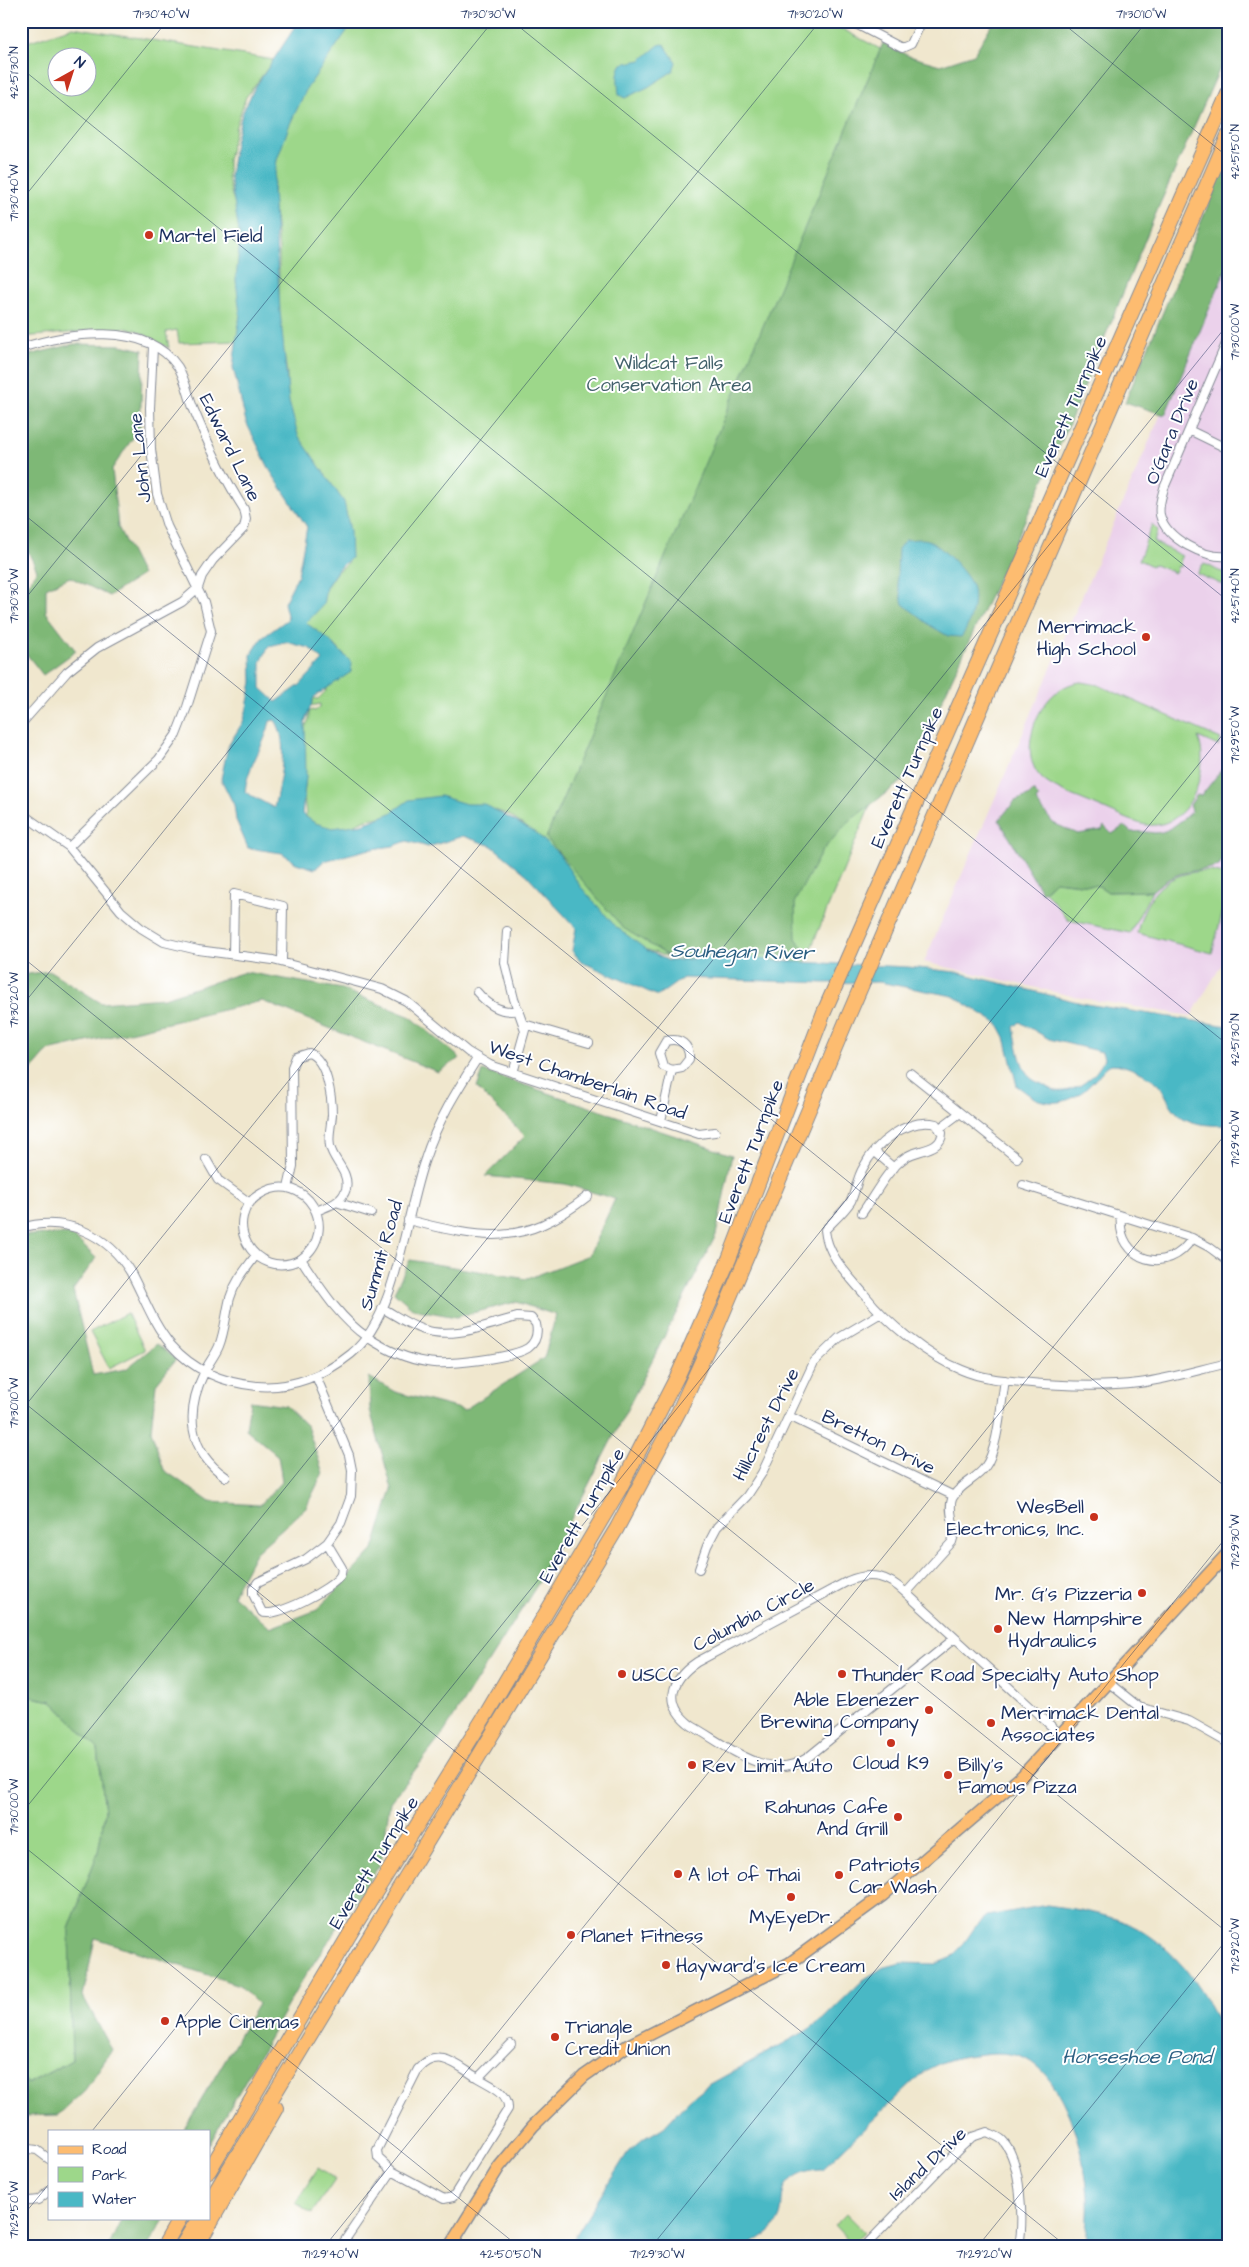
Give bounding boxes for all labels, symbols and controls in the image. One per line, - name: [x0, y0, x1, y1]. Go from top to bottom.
- text: 71°30'40"W: [132, 6, 190, 23]
- text: 71°30'30"W: [461, 6, 516, 23]
- text: 71°30'20"W: [787, 6, 844, 23]
- text: 71°30'10"W: [1116, 6, 1167, 23]
- text: 42°51'30"N: [6, 46, 23, 100]
- north arrow: [48, 48, 98, 98]
- text: N: [70, 52, 89, 73]
- text: 42°51'50"N: [1227, 123, 1244, 180]
- text: 71°30'40"W: [6, 164, 23, 222]
- place label: Martel Field: [159, 223, 263, 250]
- marker: Martel Field: [143, 229, 155, 241]
- text: 71°30'00"W: [1227, 303, 1244, 360]
- street label: Everett Turnpike: [1028, 332, 1115, 482]
- park label: Wildcat Falls Conservation Area: [587, 350, 752, 399]
- street label: O'Gara Drive: [1139, 374, 1206, 489]
- street label: Edward Lane: [192, 389, 267, 506]
- street label: John Lane: [122, 412, 159, 504]
- text: 71°30'30"W: [6, 568, 23, 623]
- text: 42°51'40"N: [1227, 568, 1244, 624]
- place label: Merrimack High School: [1037, 614, 1136, 664]
- marker: Merrimack High School: [1140, 631, 1152, 643]
- street label: Everett Turnpike: [864, 703, 951, 853]
- text: 71°29'50"W: [1227, 706, 1244, 764]
- water label: Souhegan River: [670, 937, 816, 968]
- text: 71°30'20"W: [6, 971, 23, 1028]
- text: 42°51'30"N: [1227, 1013, 1244, 1067]
- street label: West Chamberlain Road: [485, 1034, 690, 1127]
- street label: Everett Turnpike: [712, 1076, 791, 1227]
- text: 71°29'40"W: [1227, 1110, 1244, 1168]
- street label: Summit Road: [353, 1197, 410, 1314]
- street label: Hillcrest Drive: [726, 1363, 806, 1486]
- text: 71°30'10"W: [6, 1377, 23, 1428]
- street label: Bretton Drive: [817, 1403, 940, 1481]
- street label: Everett Turnpike: [533, 1443, 632, 1588]
- place label: WesBell Electronics, Inc.: [947, 1494, 1084, 1543]
- marker: WesBell Electronics, Inc.: [1088, 1511, 1100, 1523]
- text: 71°29'30"W: [1227, 1514, 1244, 1570]
- street label: Columbia Circle: [688, 1572, 819, 1659]
- place label: Mr. G's Pizzeria: [995, 1581, 1132, 1608]
- marker: Mr. G's Pizzeria: [1136, 1587, 1148, 1599]
- place label: New Hampshire Hydraulics: [1008, 1606, 1142, 1656]
- marker: New Hampshire Hydraulics: [992, 1623, 1004, 1635]
- place label: USCC: [632, 1662, 682, 1689]
- place label: Thunder Road Specialty Auto Shop: [852, 1662, 1159, 1690]
- marker: USCC: [616, 1668, 628, 1680]
- marker: Thunder Road Specialty Auto Shop: [836, 1668, 848, 1680]
- place label: Able Ebenezer Brewing Company: [760, 1687, 920, 1737]
- place label: Merrimack Dental Associates: [1001, 1700, 1159, 1749]
- marker: Able Ebenezer Brewing Company: [923, 1704, 935, 1716]
- marker: Merrimack Dental Associates: [985, 1717, 997, 1729]
- marker: Cloud K9: [885, 1737, 897, 1749]
- place label: Cloud K9: [853, 1750, 929, 1777]
- place label: Billy's Famous Pizza: [958, 1752, 1077, 1801]
- place label: Rev Limit Auto: [702, 1753, 833, 1780]
- marker: Rev Limit Auto: [686, 1759, 698, 1771]
- marker: Billy's Famous Pizza: [942, 1769, 954, 1781]
- text: 71°30'00"W: [6, 1778, 23, 1835]
- street label: Everett Turnpike: [323, 1791, 426, 1934]
- place label: Rahunas Cafe And Grill: [765, 1794, 888, 1843]
- marker: Rahunas Cafe And Grill: [892, 1811, 904, 1823]
- place label: Patriots Car Wash: [849, 1852, 937, 1901]
- place label: A lot of Thai: [688, 1862, 800, 1889]
- marker: A lot of Thai: [672, 1868, 684, 1880]
- marker: Patriots Car Wash: [833, 1869, 845, 1881]
- marker: MyEyeDr.: [785, 1891, 797, 1903]
- place label: MyEyeDr.: [749, 1904, 833, 1932]
- text: 71°29'20"W: [1227, 1917, 1244, 1974]
- place label: Planet Fitness: [581, 1923, 703, 1950]
- marker: Planet Fitness: [565, 1929, 577, 1941]
- place label: Hayward's Ice Cream: [676, 1953, 865, 1981]
- marker: Hayward's Ice Cream: [660, 1959, 672, 1971]
- place label: Apple Cinemas: [175, 2009, 299, 2036]
- place label: Triangle Credit Union: [565, 2014, 670, 2063]
- marker: Apple Cinemas: [159, 2015, 171, 2027]
- marker: Triangle Credit Union: [549, 2031, 561, 2043]
- water label: Horseshoe Pond: [1062, 2043, 1216, 2071]
- street label: Island Drive: [883, 2121, 973, 2207]
- legend: [48, 2130, 210, 2220]
- text: Road: [92, 2139, 127, 2160]
- text: Park: [92, 2165, 127, 2186]
- text: 71°29'50"W: [6, 2181, 23, 2239]
- text: Water: [92, 2189, 136, 2210]
- text: 71°29'40"W: [301, 2246, 359, 2263]
- text: 42°50'50"N: [479, 2246, 542, 2263]
- text: 71°29'30"W: [630, 2246, 685, 2263]
- text: 71°29'20"W: [956, 2246, 1013, 2263]

